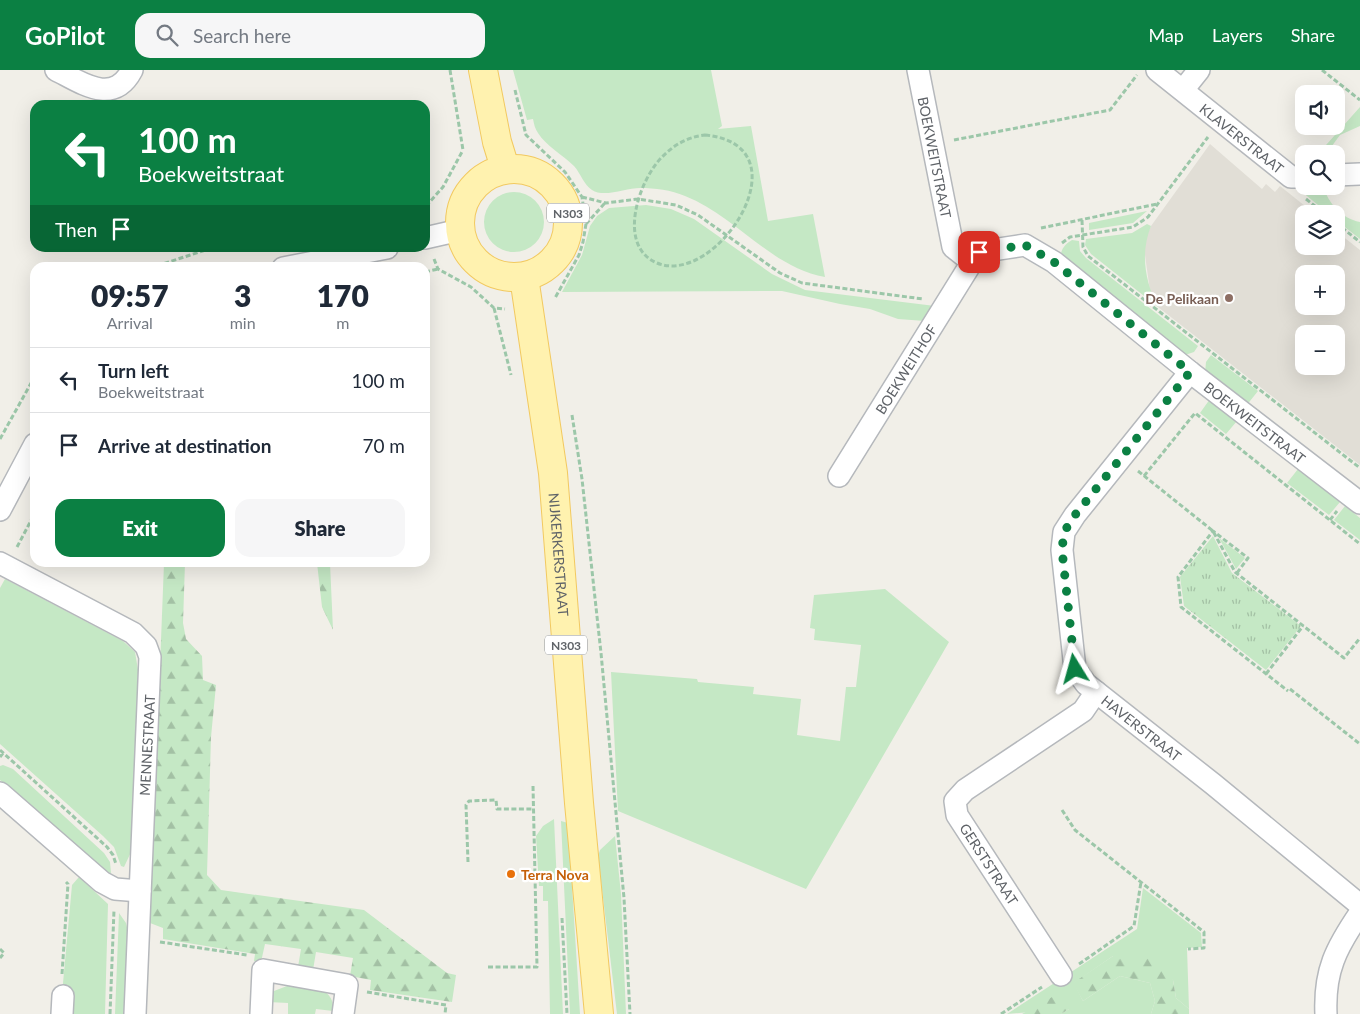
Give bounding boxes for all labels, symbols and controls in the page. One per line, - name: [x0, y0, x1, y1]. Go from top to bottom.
- search box: [135, 13, 485, 58]
- text: GoPilot: [25, 21, 105, 50]
- icon: search: [153, 21, 181, 49]
- text: Search here: [193, 24, 291, 47]
- text: Map: [1148, 24, 1184, 46]
- text: Layers: [1212, 24, 1263, 46]
- text: Share: [1291, 24, 1335, 46]
- map controls: [1295, 85, 1345, 375]
- button: sound: [1295, 85, 1345, 135]
- street label: BOEKWEITSTRAAT: [915, 95, 956, 220]
- street label: KLAVERSTRAAT: [1197, 99, 1288, 177]
- text: 100 m: [138, 118, 237, 160]
- icon: left: [55, 120, 120, 185]
- button: search: [1295, 145, 1345, 195]
- text: Boekweitstraat: [138, 160, 284, 187]
- road number: N303: [547, 204, 589, 222]
- button: layers: [1295, 205, 1345, 255]
- icon: arrive: [107, 215, 135, 243]
- text: Then: [55, 218, 97, 241]
- pin: [958, 231, 1000, 273]
- icon: arrive: [965, 238, 993, 266]
- button: +: [1295, 265, 1345, 315]
- text: 09:57: [91, 277, 169, 313]
- text: 3: [234, 277, 251, 313]
- text: 170: [317, 277, 369, 313]
- place label: De Pelikaan: [1145, 290, 1219, 307]
- marker: De Pelikaan: [1223, 292, 1235, 304]
- text: Arrival: [107, 313, 153, 332]
- text: min: [230, 313, 256, 332]
- text: m: [336, 313, 349, 332]
- street label: BOEKWEITHOF: [871, 321, 940, 417]
- button: −: [1295, 325, 1345, 375]
- text: Turn left: [98, 359, 169, 382]
- icon: left: [55, 366, 83, 394]
- text: 100 m: [351, 369, 405, 392]
- street label: BOEKWEITSTRAAT: [1201, 378, 1310, 467]
- text: Boekweitstraat: [98, 382, 204, 401]
- icon: arrive: [55, 431, 83, 459]
- text: Arrive at destination: [98, 434, 271, 457]
- text: 70 m: [362, 434, 405, 457]
- street label: NIJKERKERSTRAAT: [546, 492, 573, 618]
- button: Exit: [55, 499, 225, 557]
- button: Share: [235, 499, 405, 557]
- road number: N303: [545, 636, 587, 654]
- position arrow: [1048, 642, 1100, 694]
- street label: HAVERSTRAAT: [1098, 691, 1185, 765]
- street label: MENNESTRAAT: [136, 693, 158, 796]
- street label: GERSTSTRAAT: [956, 820, 1022, 909]
- place label: Terra Nova: [521, 866, 589, 883]
- marker: Terra Nova: [505, 868, 517, 880]

